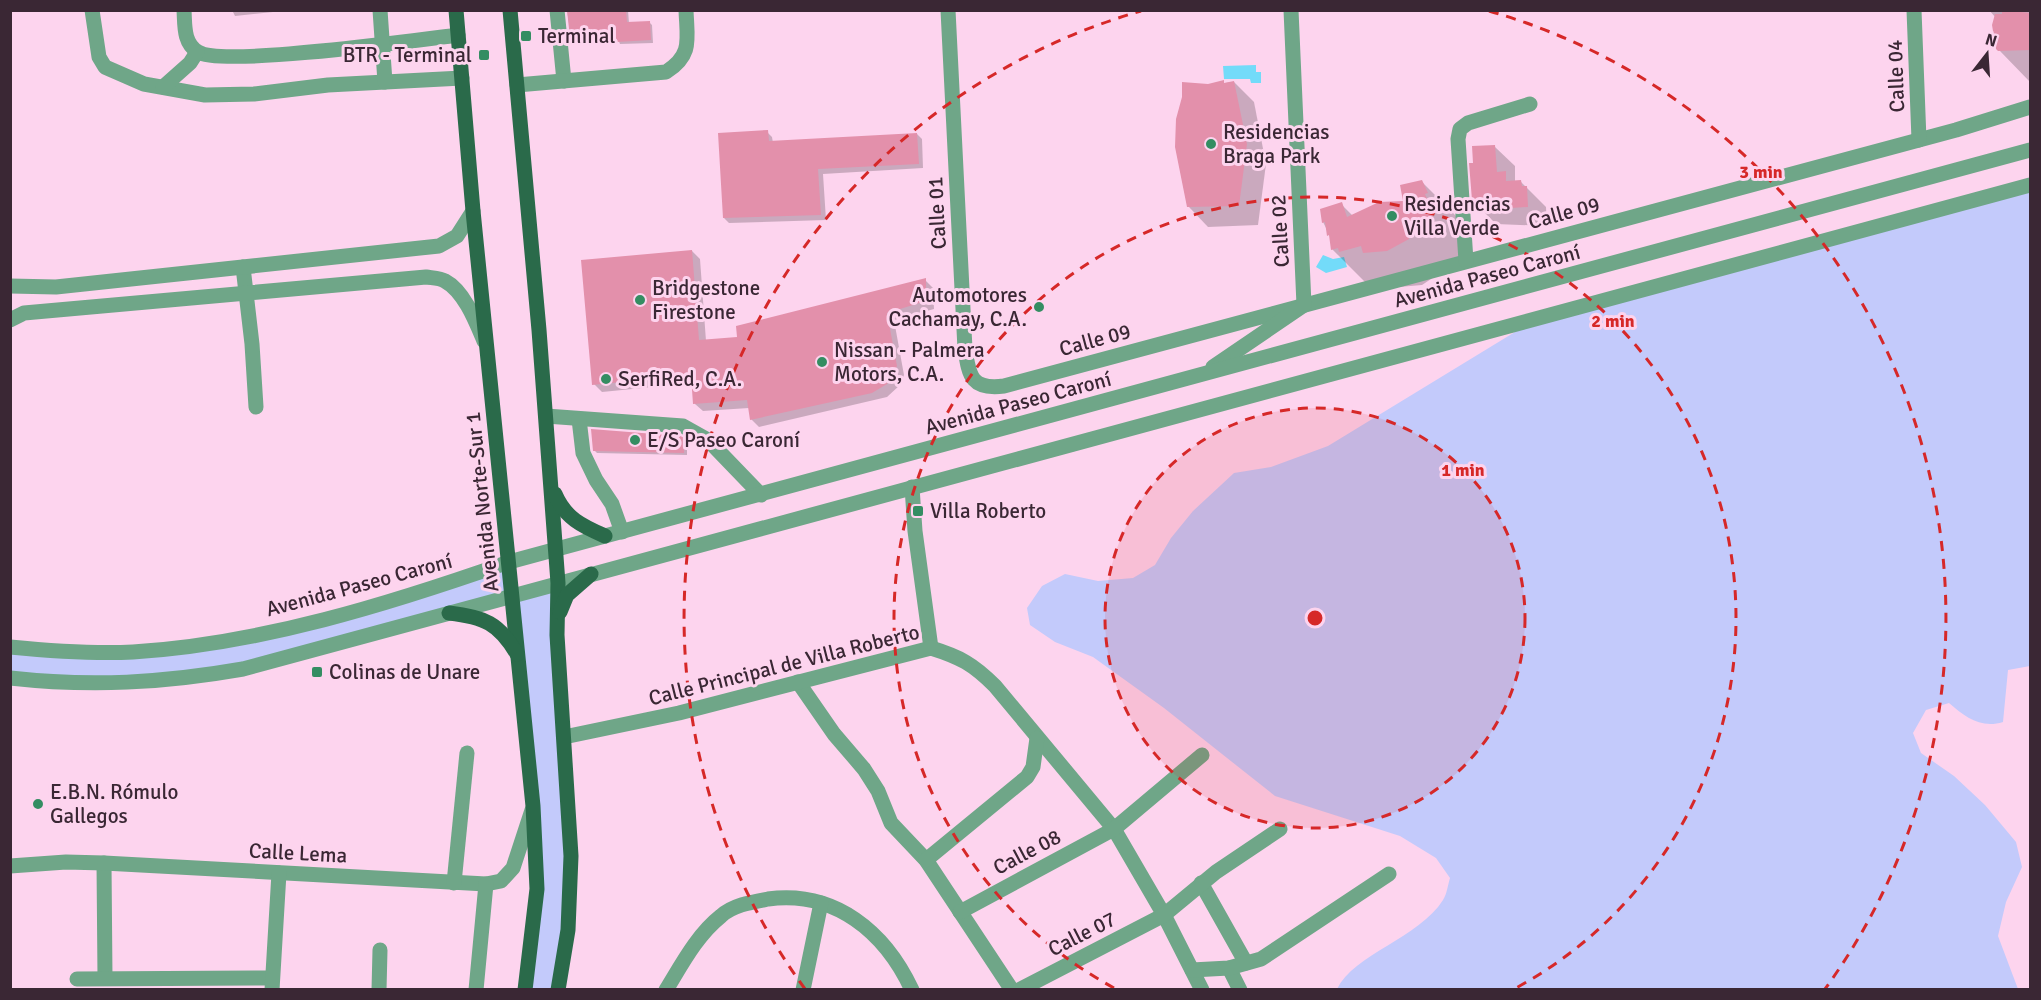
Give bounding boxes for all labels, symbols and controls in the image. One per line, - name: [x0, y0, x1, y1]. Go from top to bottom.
- place label: Terminal: [538, 23, 616, 49]
- north arrow: [1957, 24, 2017, 84]
- marker: Terminal: [519, 29, 533, 43]
- text: N: [1983, 29, 1999, 52]
- street label: Calle 04: [1882, 39, 1910, 113]
- place label: BTR - Terminal: [343, 42, 472, 68]
- marker: BTR - Terminal: [477, 48, 491, 62]
- place label: Residencias Braga Park: [1223, 119, 1330, 169]
- marker: Residencias Braga Park: [1204, 137, 1218, 151]
- text: 3 min: [1739, 161, 1783, 183]
- street label: Calle 01: [922, 176, 952, 250]
- place label: Residencias Villa Verde: [1404, 191, 1511, 241]
- street label: Calle 09: [1525, 191, 1603, 235]
- street label: Calle 02: [1265, 194, 1295, 268]
- marker: Residencias Villa Verde: [1385, 209, 1399, 223]
- street label: Avenida Paseo Caroní: [1391, 239, 1583, 313]
- place label: Bridgestone Firestone: [652, 275, 760, 325]
- place label: Automotores Cachamay, C.A.: [889, 282, 1027, 332]
- marker: Bridgestone Firestone: [633, 293, 647, 307]
- marker: Automotores Cachamay, C.A.: [1032, 300, 1046, 314]
- text: 2 min: [1591, 310, 1635, 332]
- street label: Calle 09: [1056, 318, 1134, 362]
- place label: Nissan - Palmera Motors, C.A.: [834, 337, 985, 387]
- marker: Nissan - Palmera Motors, C.A.: [815, 355, 829, 369]
- place label: SerfiRed, C.A.: [618, 366, 742, 392]
- street label: Avenida Paseo Caroní: [922, 366, 1114, 440]
- marker: SerfiRed, C.A.: [599, 372, 613, 386]
- street label: Avenida Norte-Sur 1: [460, 411, 504, 593]
- place label: E/S Paseo Caroní: [647, 427, 800, 453]
- marker: E/S Paseo Caroní: [628, 433, 642, 447]
- text: 1 min: [1441, 459, 1485, 481]
- place label: Villa Roberto: [930, 498, 1046, 524]
- marker: Villa Roberto: [911, 504, 925, 518]
- street label: Avenida Paseo Caroní: [263, 548, 455, 622]
- centre of rings: [1305, 608, 1325, 628]
- street label: Calle Principal de Villa Roberto: [646, 619, 922, 711]
- place label: Colinas de Unare: [329, 659, 480, 685]
- marker: Colinas de Unare: [310, 665, 324, 679]
- place label: E.B.N. Rómulo Gallegos: [50, 779, 178, 829]
- marker: E.B.N. Rómulo Gallegos: [31, 797, 45, 811]
- street label: Calle 08: [989, 823, 1065, 881]
- street label: Calle Lema: [248, 837, 348, 869]
- street label: Calle 07: [1044, 906, 1120, 962]

